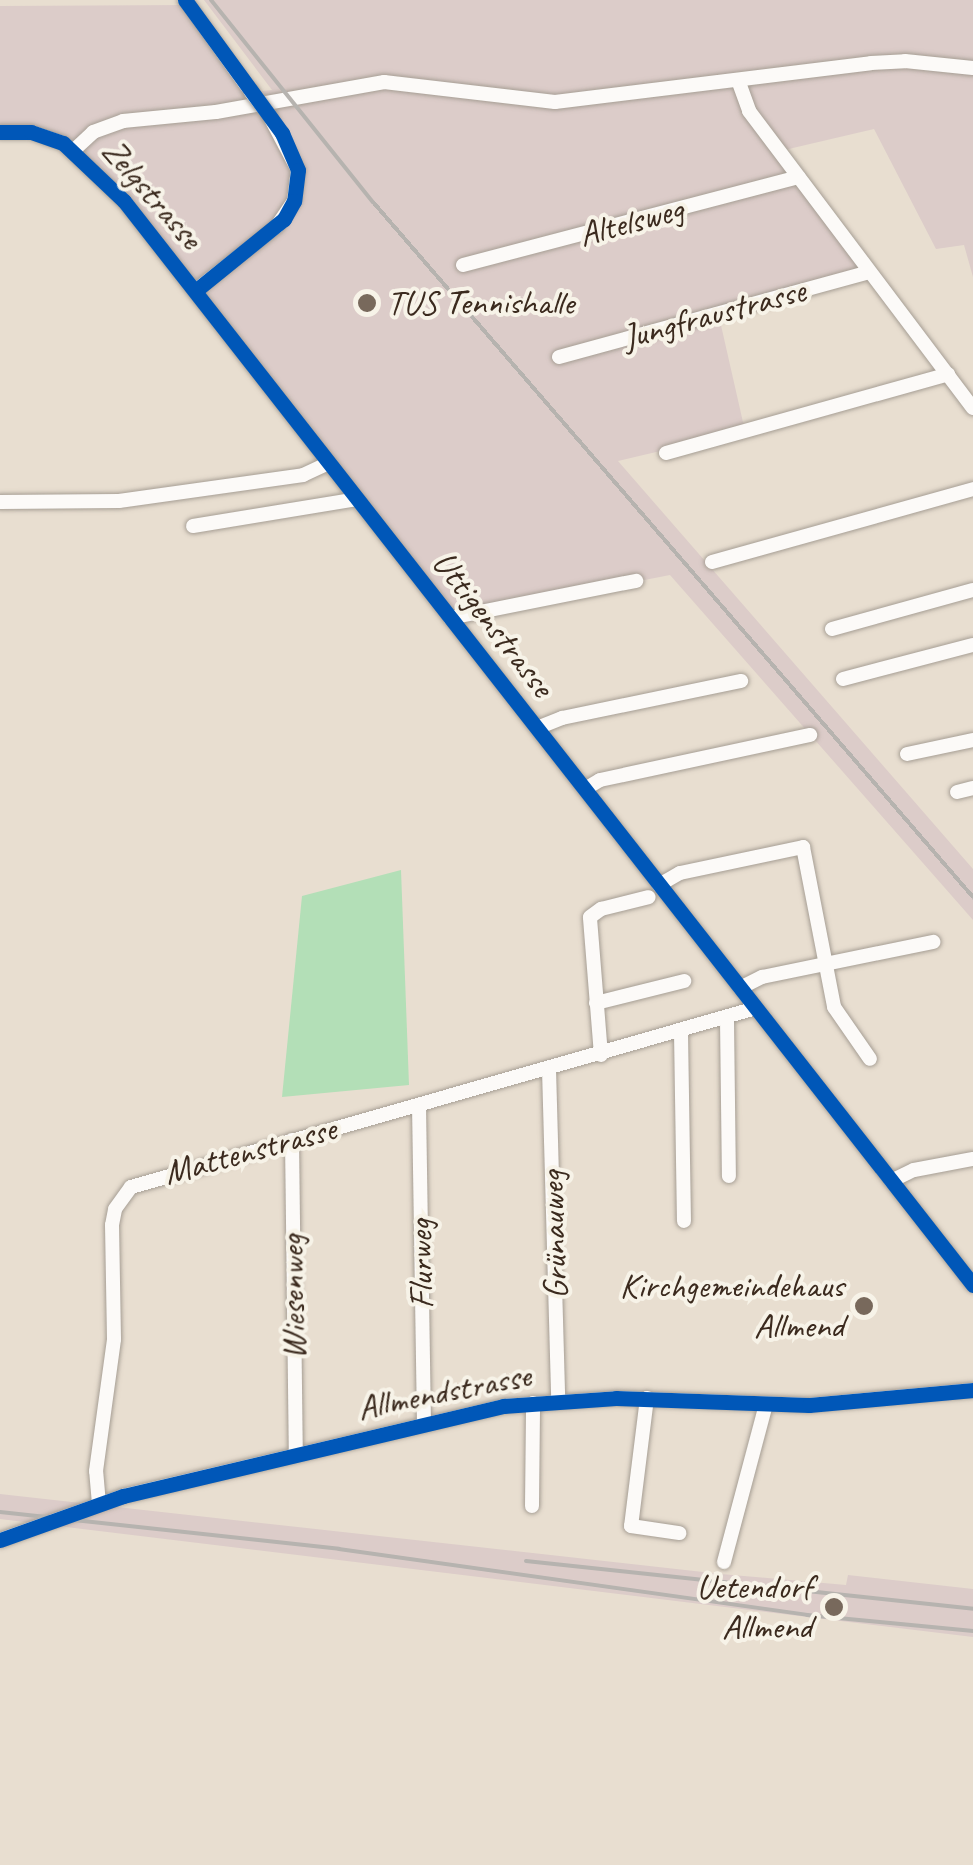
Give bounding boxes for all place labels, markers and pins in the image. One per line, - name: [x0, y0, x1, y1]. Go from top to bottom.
- place label: TUS Tennishalle: [387, 282, 573, 324]
- marker: TUS Tennishalle: [356, 292, 378, 314]
- place label: Kirchgemeindehaus Allmend: [620, 1265, 844, 1347]
- marker: Kirchgemeindehaus Allmend: [853, 1295, 875, 1317]
- place label: Uetendorf Allmend: [696, 1566, 812, 1648]
- marker: Uetendorf Allmend: [821, 1594, 847, 1620]

